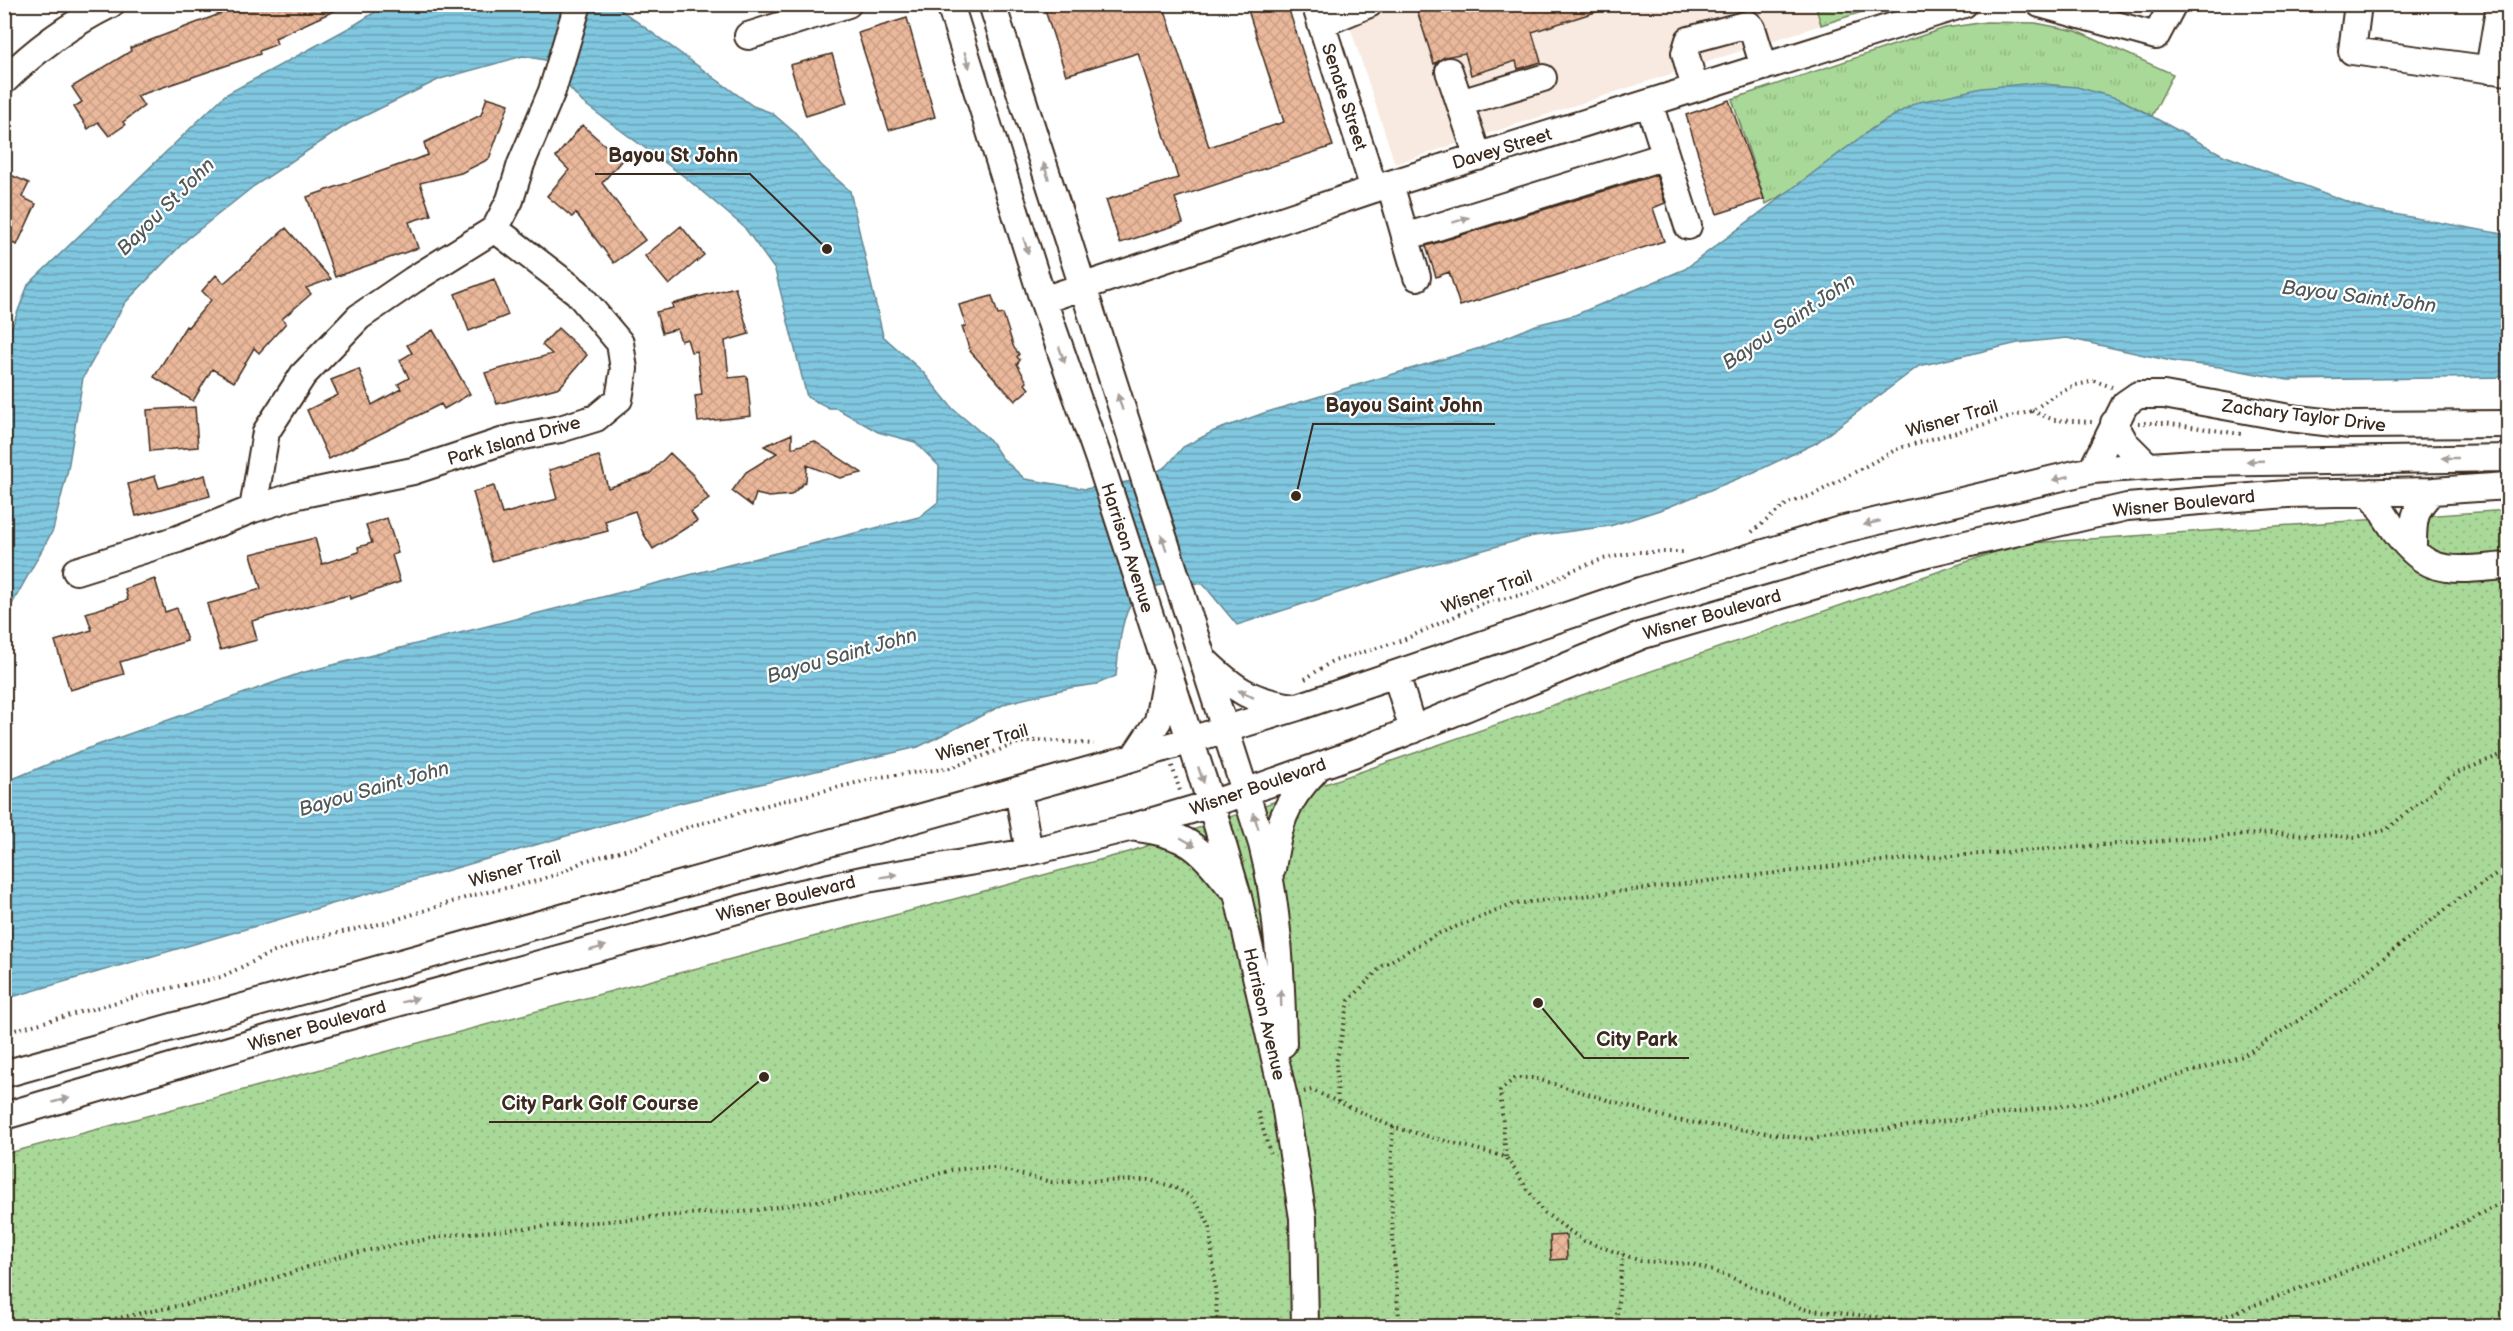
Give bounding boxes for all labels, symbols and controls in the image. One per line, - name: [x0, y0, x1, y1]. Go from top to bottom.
- street label: Senate Street: [1317, 41, 1371, 154]
- one-way arrow: [963, 51, 972, 69]
- street label: Davey Street: [1450, 124, 1555, 174]
- callout: Bayou St John: [595, 136, 750, 174]
- text: Bayou St John: [608, 144, 738, 168]
- water label: Bayou St John: [112, 153, 220, 261]
- one-way arrow: [1041, 162, 1051, 180]
- one-way arrow: [1452, 215, 1470, 224]
- one-way arrow: [1021, 237, 1031, 255]
- water label: Bayou Saint John: [1718, 269, 1860, 375]
- water label: Bayou Saint John: [2280, 276, 2438, 318]
- one-way arrow: [1058, 347, 1068, 365]
- callout: Bayou Saint John: [1313, 386, 1495, 424]
- one-way arrow: [1115, 393, 1124, 411]
- text: Bayou Saint John: [1325, 394, 1483, 418]
- street label: Zachary Taylor Drive: [2220, 395, 2387, 436]
- street label: Wisner Trail: [1904, 396, 2000, 442]
- street label: Park Island Drive: [445, 412, 583, 470]
- one-way arrow: [2441, 453, 2460, 463]
- one-way arrow: [2246, 456, 2265, 466]
- one-way arrow: [2052, 473, 2070, 483]
- street label: Harrison Avenue: [1096, 481, 1158, 616]
- street label: Wisner Boulevard: [2112, 486, 2256, 522]
- one-way arrow: [1862, 519, 1881, 528]
- one-way arrow: [1159, 534, 1169, 552]
- street label: Wisner Trail: [1439, 566, 1535, 618]
- street label: Wisner Boulevard: [1640, 585, 1784, 645]
- water label: Bayou Saint John: [764, 623, 920, 689]
- one-way arrow: [1237, 689, 1254, 698]
- street label: Wisner Trail: [934, 720, 1030, 766]
- street label: Wisner Boulevard: [1187, 754, 1329, 820]
- water label: Bayou Saint John: [296, 756, 452, 822]
- one-way arrow: [1197, 766, 1207, 784]
- one-way arrow: [1251, 812, 1260, 830]
- one-way arrow: [1180, 837, 1197, 847]
- street label: Wisner Trail: [467, 846, 563, 892]
- one-way arrow: [879, 871, 898, 880]
- street label: Wisner Boulevard: [714, 872, 858, 926]
- one-way arrow: [589, 943, 607, 953]
- street label: Harrison Avenue: [1239, 946, 1290, 1083]
- one-way arrow: [1277, 988, 1286, 1007]
- one-way arrow: [400, 994, 419, 1004]
- street label: Wisner Boulevard: [245, 996, 389, 1056]
- callout: City Park: [1584, 1020, 1689, 1058]
- text: City Park: [1596, 1028, 1678, 1052]
- callout: City Park Golf Course: [489, 1084, 711, 1122]
- text: City Park Golf Course: [502, 1092, 698, 1116]
- one-way arrow: [52, 1095, 70, 1104]

